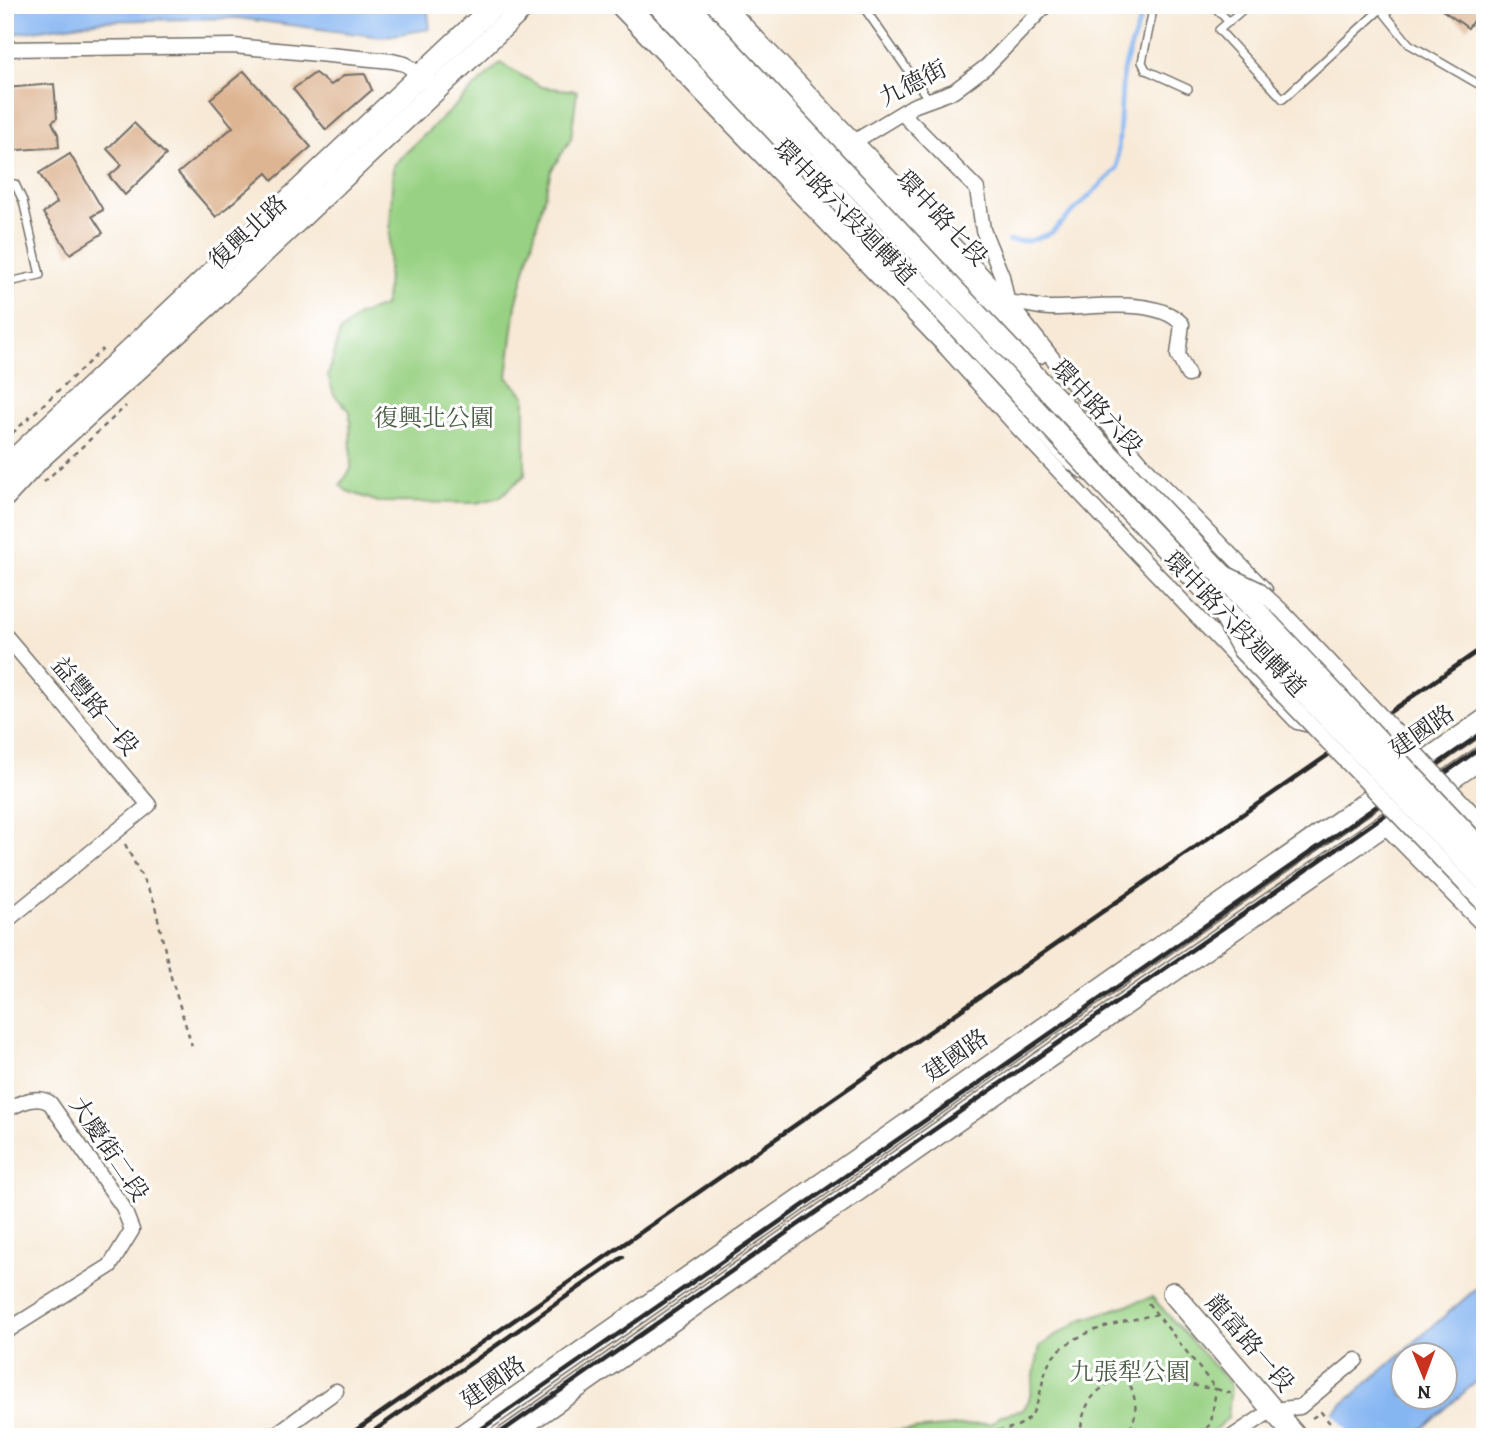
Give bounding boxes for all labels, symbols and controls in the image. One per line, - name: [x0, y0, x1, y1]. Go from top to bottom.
- street label: 九德街: [874, 52, 952, 114]
- street label: 環中路六段迴轉道: [767, 132, 923, 292]
- street label: 環中路七段: [889, 163, 995, 273]
- street label: 復興北路: [202, 188, 294, 276]
- street label: 環中路六段: [1044, 352, 1150, 462]
- park label: 復興北公園: [374, 402, 494, 434]
- street label: 環中路六段迴轉道: [1157, 544, 1313, 704]
- street label: 益豐路一段: [44, 650, 146, 762]
- street label: 建國路: [1383, 697, 1461, 765]
- street label: 建國路: [917, 1021, 995, 1089]
- street label: 大慶街二段: [62, 1090, 156, 1208]
- street label: 龍富路一段: [1199, 1287, 1301, 1399]
- north arrow: [1388, 1340, 1458, 1410]
- street label: 建國路: [454, 1348, 532, 1416]
- park label: 九張犁公園: [1070, 1356, 1190, 1388]
- text: N: [1417, 1379, 1431, 1405]

